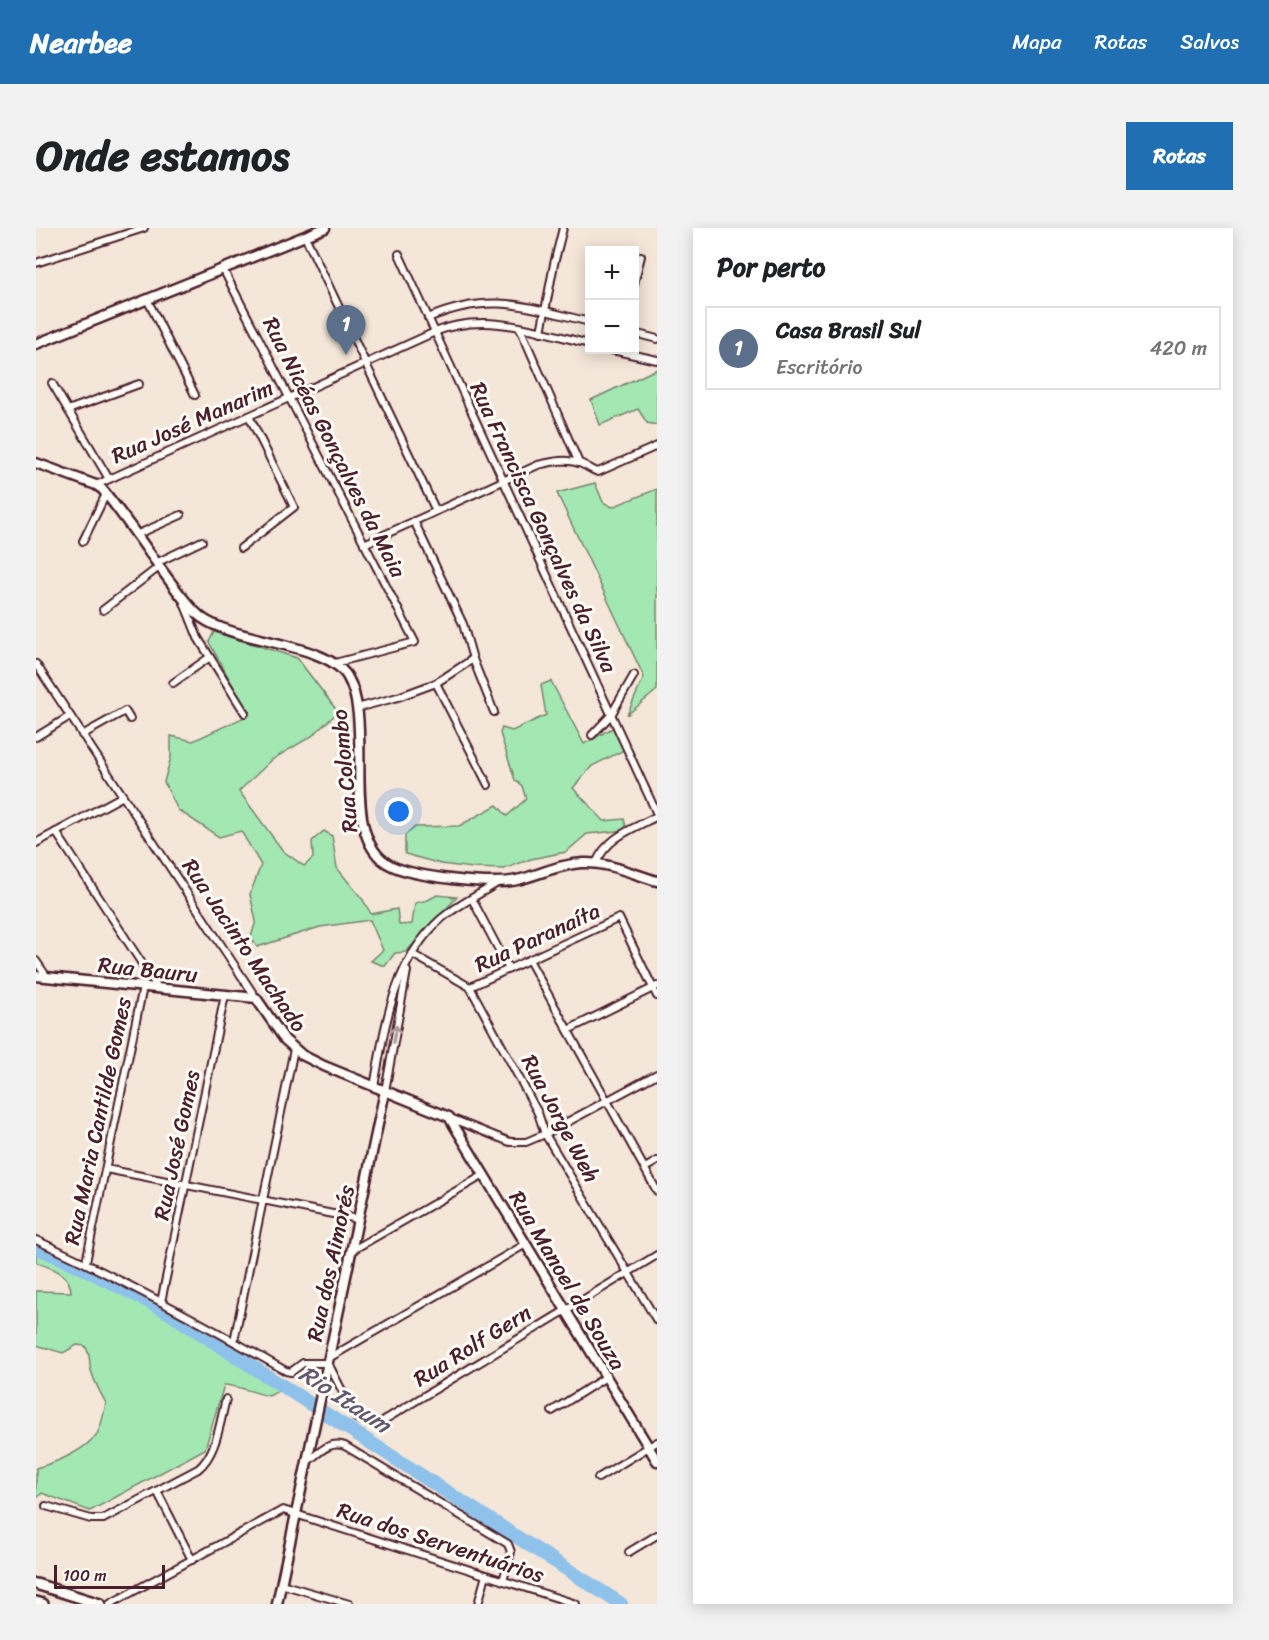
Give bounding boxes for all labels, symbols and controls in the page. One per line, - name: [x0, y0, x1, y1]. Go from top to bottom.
- text: Nearbee: [30, 18, 132, 67]
- text: Mapa: [1012, 23, 1061, 61]
- text: Rotas: [1094, 23, 1147, 61]
- text: Salvos: [1180, 23, 1239, 61]
- text: Onde estamos: [36, 119, 290, 193]
- button: Rotas: [1126, 122, 1233, 190]
- text: Por perto: [717, 244, 825, 290]
- map controls: [585, 246, 639, 354]
- button: +: [585, 246, 639, 300]
- button: −: [585, 300, 639, 354]
- pin: 1: [326, 306, 366, 355]
- street label: Rua Nicéas Gonçalves da Maia: [252, 310, 418, 585]
- text: Casa Brasil Sul: [776, 311, 921, 350]
- text: 1: [734, 331, 743, 366]
- text: 420 m: [1150, 331, 1207, 366]
- text: Escritório: [776, 350, 863, 385]
- street label: Rua José Manarim: [105, 368, 280, 475]
- street label: Rua Francisca Gonçalves da Silva: [459, 375, 629, 680]
- street label: Rua Colombo: [320, 708, 369, 834]
- your location: [384, 797, 413, 826]
- street label: Rua Jacinto Machado: [172, 850, 318, 1040]
- street label: Rua Paranaíta: [468, 891, 607, 984]
- street label: Rua Bauru: [96, 945, 200, 994]
- street label: Rua Maria Cantilde Gomes: [52, 993, 143, 1249]
- one-way arrow: [390, 1024, 401, 1044]
- street label: Rua Jorge Weh: [510, 1047, 611, 1190]
- street label: Rua José Gomes: [142, 1067, 211, 1224]
- street label: Rua dos Aimorés: [295, 1180, 366, 1345]
- street label: Rua Manoel de Souza: [498, 1183, 637, 1378]
- street label: Rua Rolf Gern: [405, 1293, 539, 1397]
- water label: Rio Itaum: [290, 1353, 401, 1446]
- street label: Rua dos Serventuários: [332, 1491, 550, 1595]
- text: 100 m: [63, 1561, 107, 1590]
- scale bar: [54, 1562, 165, 1590]

